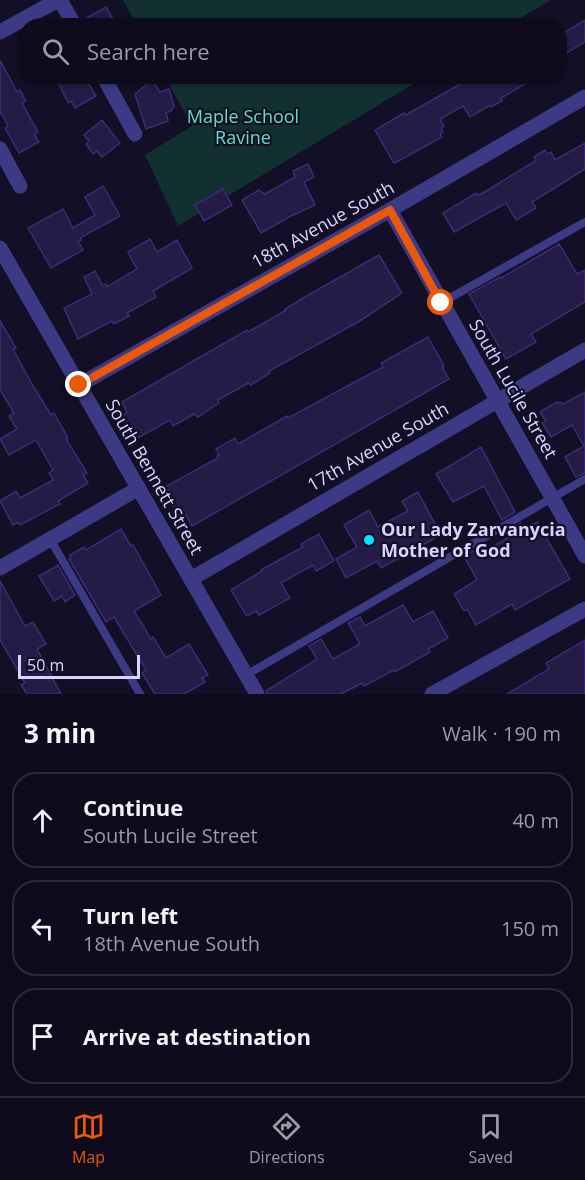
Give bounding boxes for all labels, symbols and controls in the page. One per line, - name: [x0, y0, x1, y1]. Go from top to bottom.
- search box: [18, 18, 567, 84]
- icon: search: [39, 35, 72, 68]
- text: Search here: [87, 36, 210, 66]
- park label: Maple School Ravine: [187, 104, 299, 149]
- street label: 18th Avenue South: [247, 175, 398, 273]
- route start: [427, 289, 453, 315]
- street label: South Lucile Street: [464, 314, 564, 463]
- route end: [65, 371, 91, 397]
- street label: South Bennett Street: [101, 394, 209, 559]
- street label: 17th Avenue South: [303, 396, 452, 496]
- place label: Our Lady Zarvanycia Mother of God: [381, 517, 566, 562]
- marker: Our Lady Zarvanycia Mother of God: [362, 533, 376, 547]
- scale bar: [18, 652, 140, 680]
- text: 50 m: [27, 654, 64, 676]
- text: 3 min: [24, 715, 96, 751]
- text: Walk · 190 m: [442, 720, 561, 747]
- text: Continue: [83, 792, 183, 822]
- icon: ahead: [26, 804, 59, 837]
- text: 40 m: [512, 807, 559, 834]
- text: South Lucile Street: [83, 822, 258, 849]
- text: Turn left: [83, 900, 178, 930]
- icon: left: [26, 912, 59, 945]
- text: 150 m: [501, 915, 559, 942]
- text: 18th Avenue South: [83, 930, 260, 957]
- icon: arrive: [26, 1020, 59, 1053]
- text: Arrive at destination: [83, 1021, 311, 1051]
- tab: Map: [72, 1110, 105, 1168]
- tab: Directions: [249, 1110, 325, 1168]
- tab: Saved: [469, 1110, 513, 1168]

